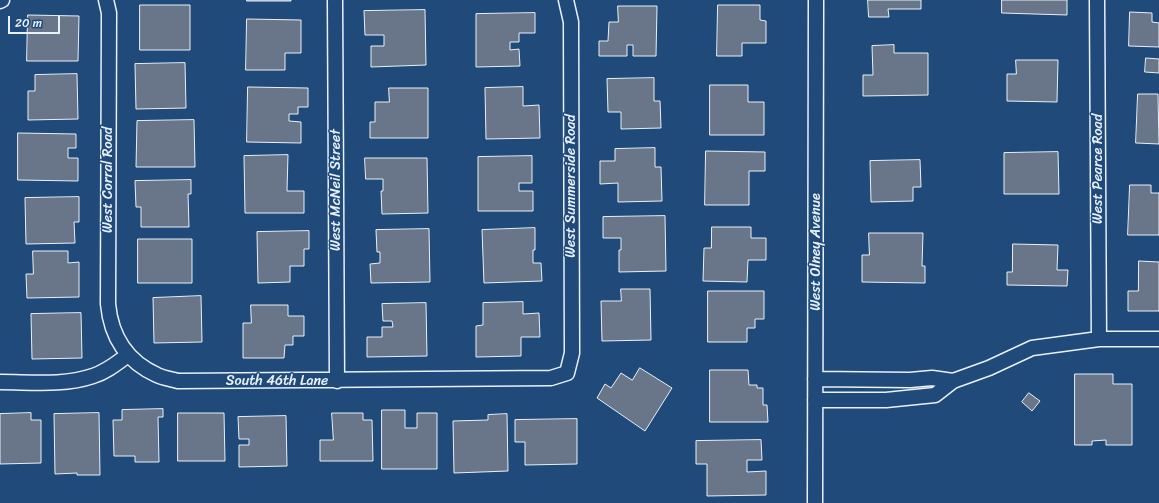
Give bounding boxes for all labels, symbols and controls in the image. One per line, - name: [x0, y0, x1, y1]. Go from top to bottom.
- scale bar: [10, 8, 62, 34]
- text: 20 m: [15, 12, 42, 34]
- street label: West Summerside Road: [563, 114, 579, 258]
- street label: West Pearce Road: [1090, 114, 1106, 224]
- street label: West Corral Road: [100, 127, 116, 233]
- street label: West McNeil Street: [328, 129, 344, 251]
- street label: West Olney Avenue: [808, 193, 824, 311]
- street label: South 46th Lane: [226, 373, 328, 389]

